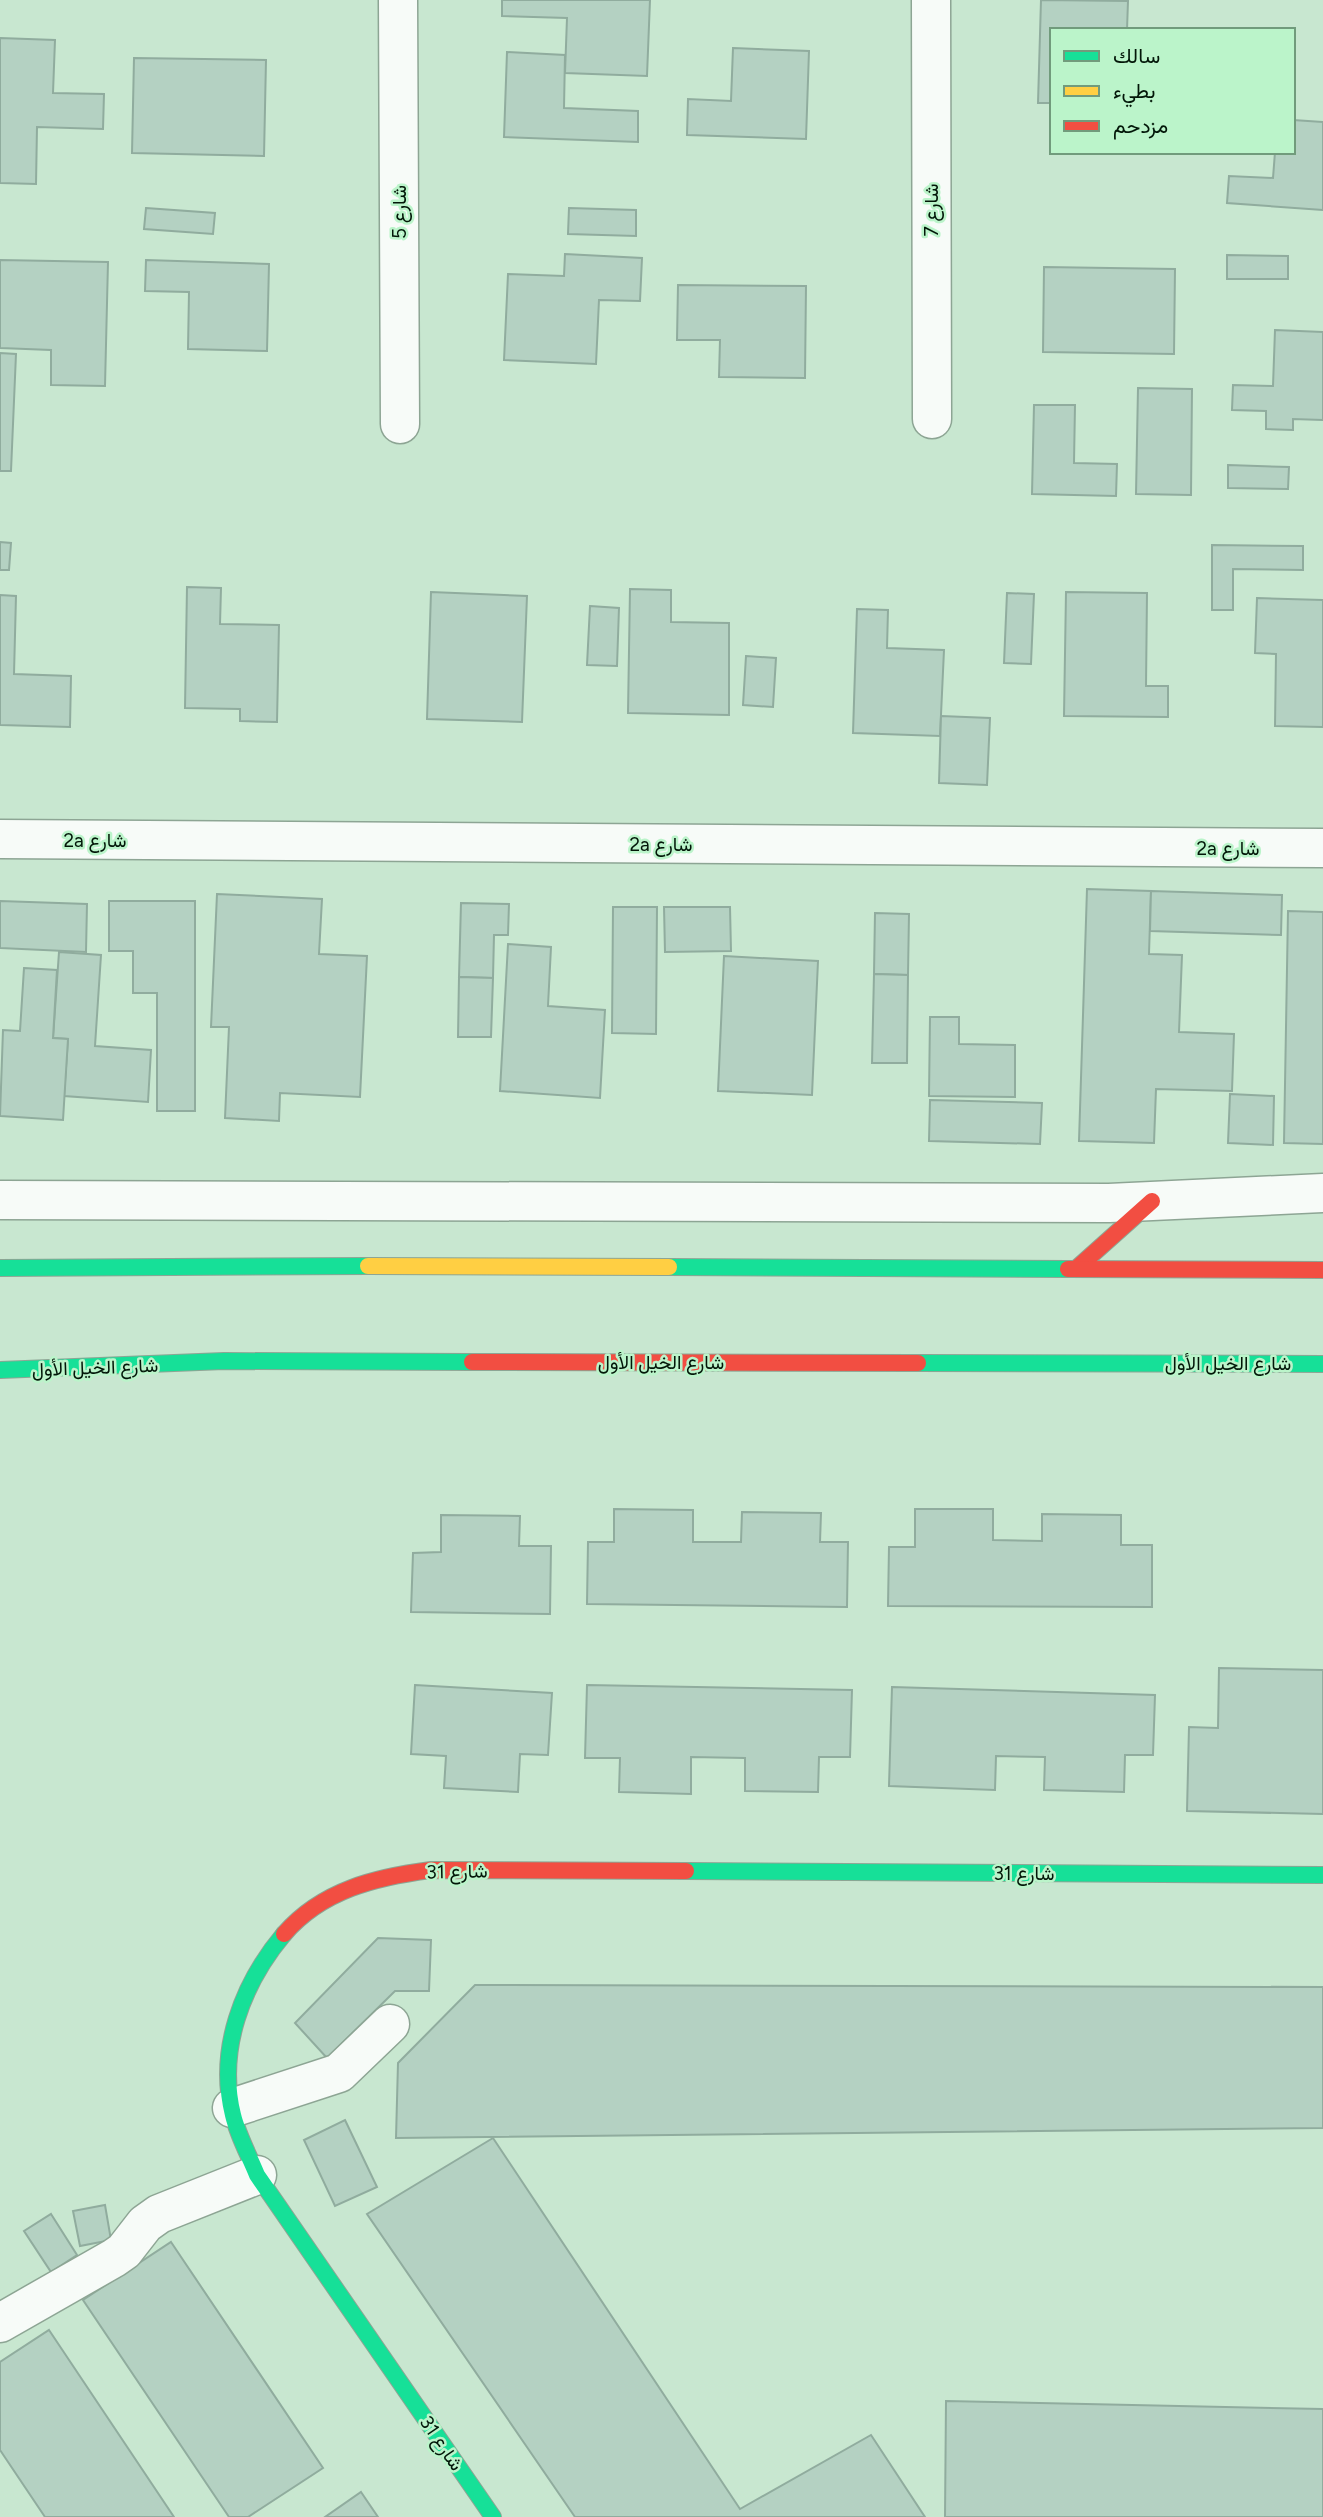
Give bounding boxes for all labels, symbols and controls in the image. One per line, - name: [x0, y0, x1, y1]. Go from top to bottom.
- legend: [1050, 28, 1295, 154]
- text: سالك: [1113, 43, 1160, 68]
- text: بطيء: [1113, 78, 1156, 108]
- text: مزدحم: [1113, 113, 1168, 140]
- street label: شارع 7: [920, 183, 944, 237]
- street label: شارع 5: [388, 185, 412, 239]
- street label: 2a شارع: [63, 829, 127, 853]
- street label: 2a شارع: [629, 833, 693, 857]
- street label: 2a شارع: [1196, 837, 1260, 861]
- street label: شارع الخيل الأول: [598, 1351, 724, 1375]
- street label: شارع الخيل الأول: [1165, 1352, 1291, 1376]
- street label: شارع الخيل الأول: [31, 1354, 159, 1382]
- street label: شارع 31: [426, 1859, 488, 1885]
- street label: شارع 31: [993, 1862, 1055, 1886]
- street label: شارع 31: [414, 2412, 468, 2476]

